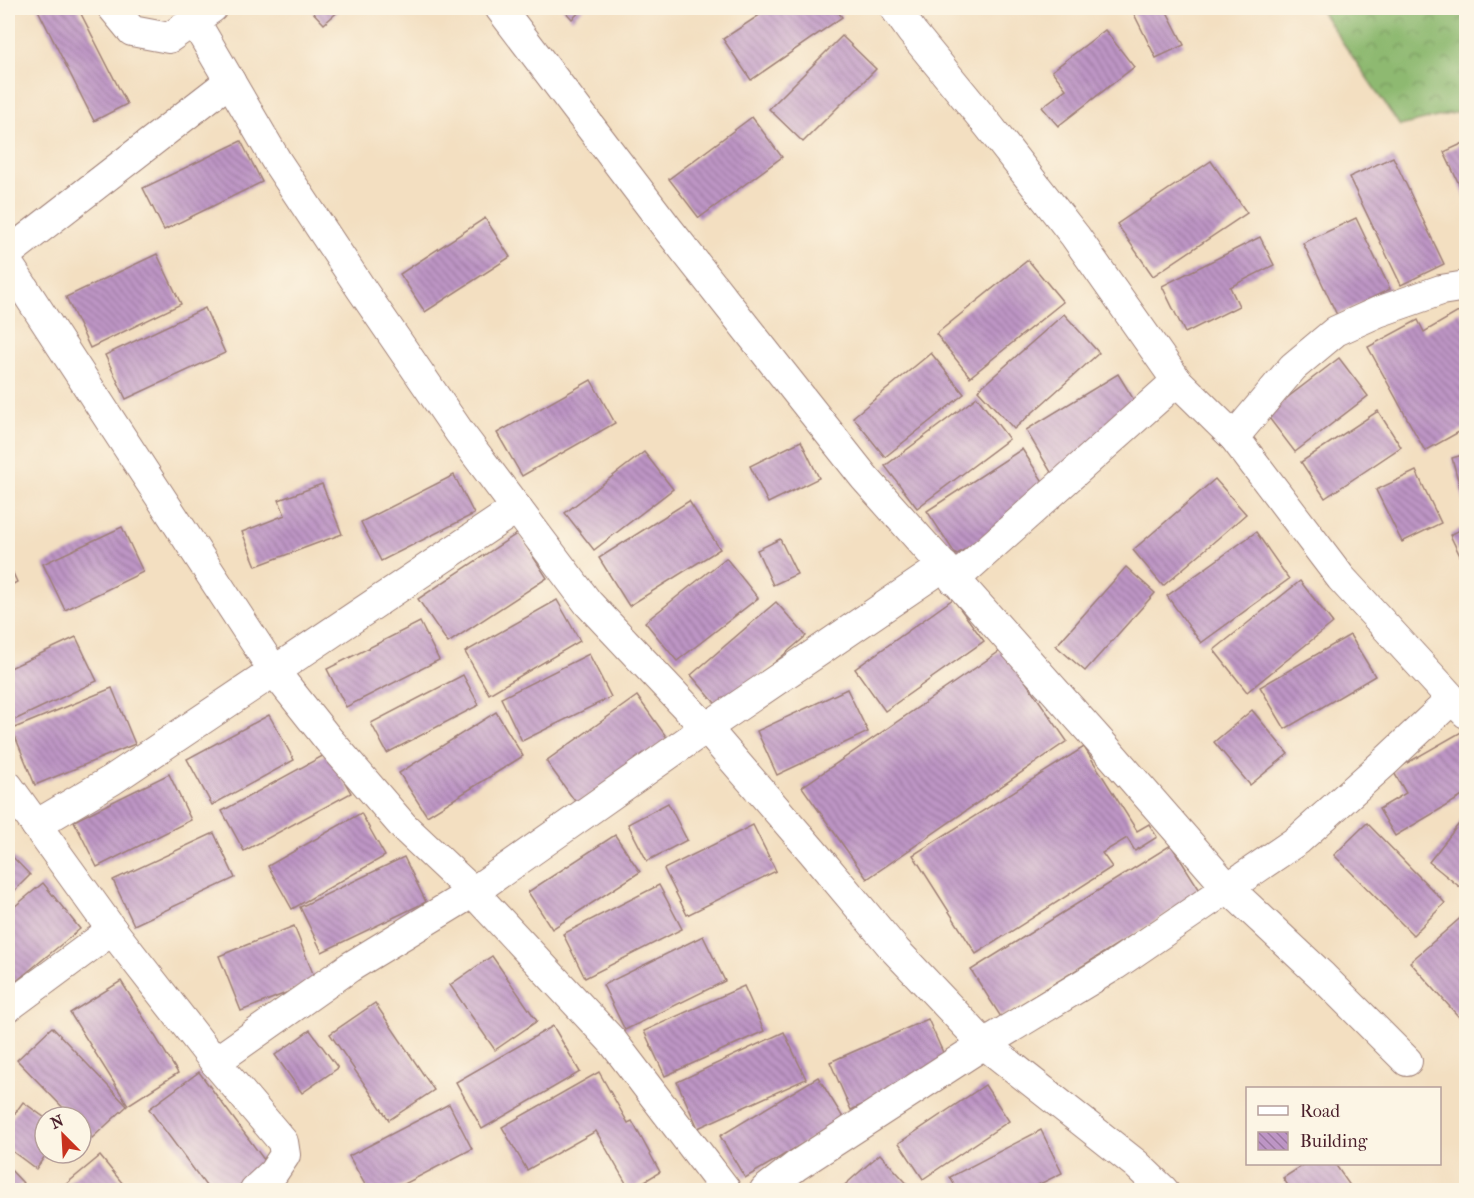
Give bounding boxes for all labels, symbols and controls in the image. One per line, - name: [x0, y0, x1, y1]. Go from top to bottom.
- legend: [1246, 1087, 1441, 1165]
- text: Road: [1300, 1101, 1340, 1122]
- north arrow: [33, 1105, 93, 1165]
- text: N: [48, 1110, 67, 1133]
- text: Building: [1300, 1131, 1368, 1152]

